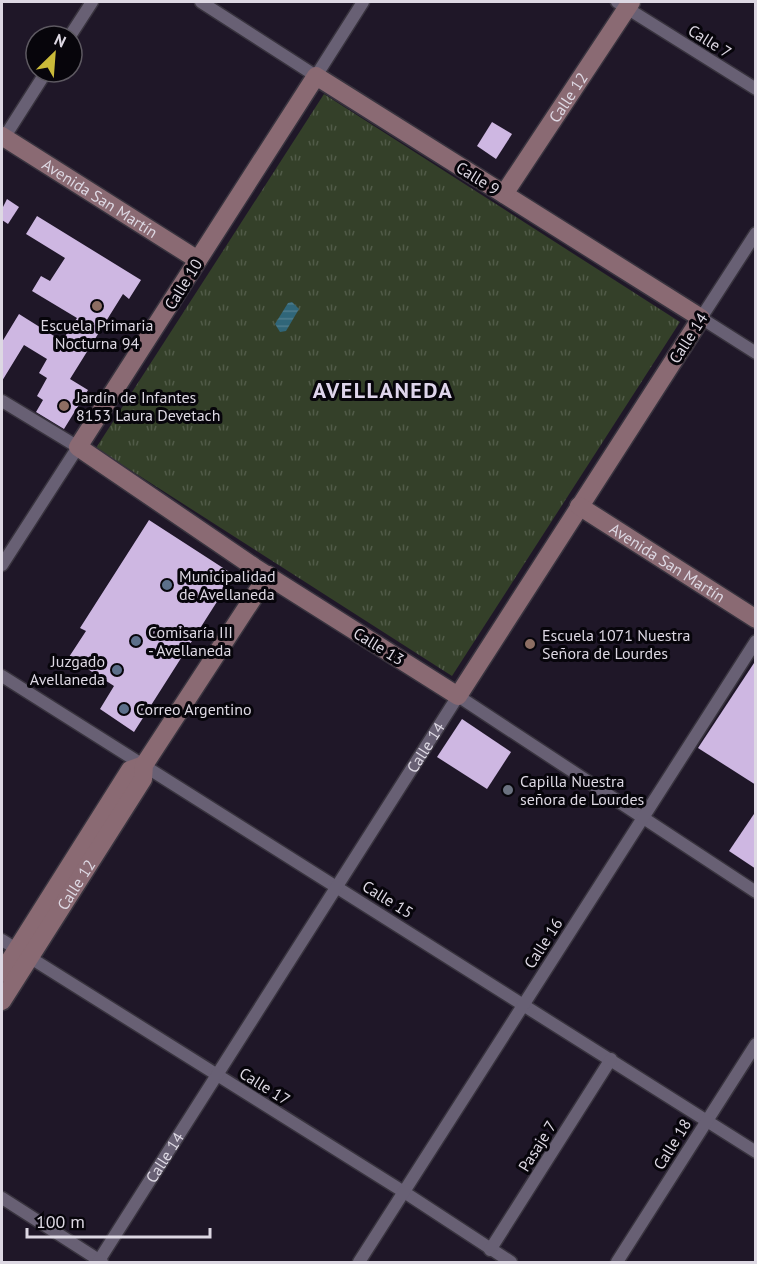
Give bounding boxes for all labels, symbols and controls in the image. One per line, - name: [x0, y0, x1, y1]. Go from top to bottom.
- street label: Calle 7: [685, 20, 735, 62]
- north arrow: [24, 24, 84, 84]
- text: N: [51, 29, 69, 52]
- street label: Calle 12: [544, 68, 592, 126]
- street label: Avenida San Martín: [39, 154, 162, 242]
- street label: Calle 9: [453, 157, 503, 199]
- street label: Calle 10: [160, 255, 206, 313]
- marker: Escuela Primaria Nocturna 94: [90, 299, 104, 313]
- street label: Calle 14: [664, 309, 712, 367]
- place label: Escuela Primaria Nocturna 94: [41, 315, 153, 353]
- district label: AVELLANEDA: [313, 376, 453, 404]
- place label: Jardín de Infantes 8153 Laura Devetach: [75, 387, 221, 425]
- marker: Jardín de Infantes 8153 Laura Devetach: [57, 399, 71, 413]
- street label: Avenida San Martín: [606, 518, 729, 607]
- place label: Municipalidad de Avellaneda: [179, 566, 276, 604]
- marker: Municipalidad de Avellaneda: [160, 578, 174, 592]
- place label: Comisaría III - Avellaneda: [148, 622, 233, 660]
- street label: Calle 13: [350, 623, 408, 669]
- place label: Escuela 1071 Nuestra Señora de Lourdes: [542, 625, 690, 663]
- marker: Comisaría III - Avellaneda: [129, 634, 143, 648]
- marker: Escuela 1071 Nuestra Señora de Lourdes: [523, 637, 537, 651]
- place label: Juzgado Avellaneda: [30, 651, 105, 689]
- marker: Juzgado Avellaneda: [110, 663, 124, 677]
- place label: Correo Argentino: [136, 699, 252, 719]
- marker: Correo Argentino: [117, 702, 131, 716]
- street label: Calle 14: [402, 718, 449, 776]
- place label: Capilla Nuestra señora de Lourdes: [520, 771, 645, 809]
- marker: Capilla Nuestra señora de Lourdes: [501, 783, 515, 797]
- street label: Calle 12: [53, 855, 99, 914]
- street label: Calle 15: [359, 876, 417, 922]
- street label: Calle 16: [519, 914, 567, 972]
- street label: Calle 17: [236, 1063, 294, 1109]
- street label: Calle 18: [649, 1115, 695, 1173]
- street label: Pasaje 7: [514, 1117, 560, 1175]
- street label: Calle 14: [141, 1128, 188, 1186]
- scale bar: [27, 1201, 210, 1239]
- text: 100 m: [36, 1210, 85, 1233]

